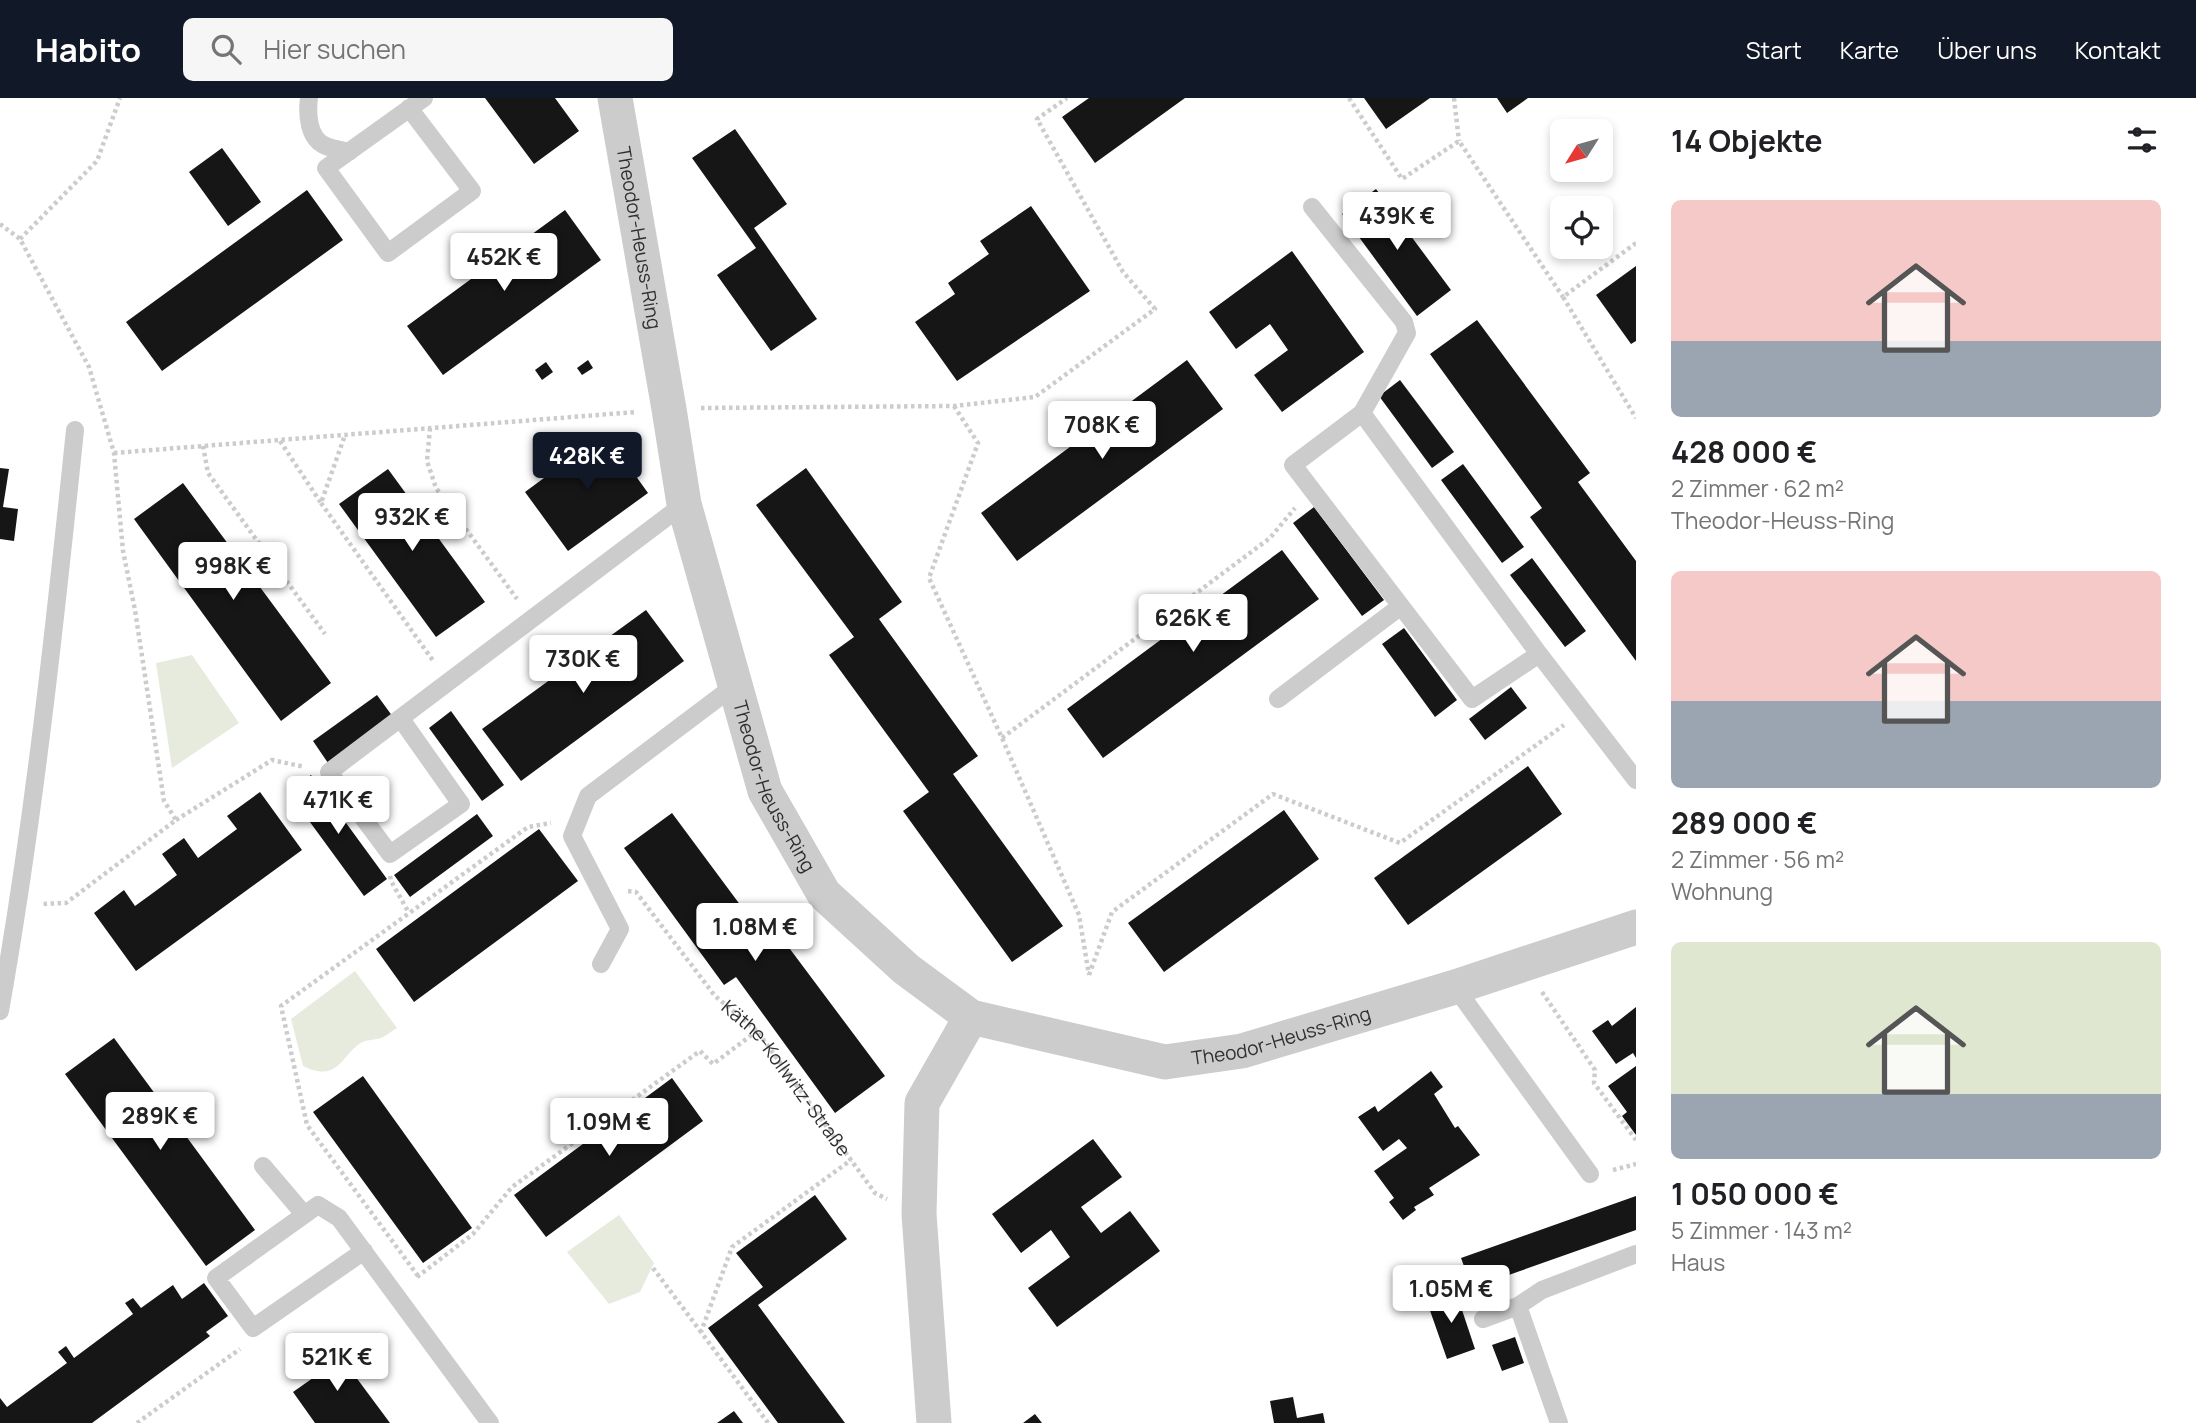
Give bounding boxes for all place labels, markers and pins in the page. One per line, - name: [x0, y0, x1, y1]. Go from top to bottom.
- pin: 439K €: [1340, 192, 1454, 252]
- pin: 452K €: [447, 234, 561, 293]
- pin: 708K €: [1045, 402, 1159, 461]
- pin: 428K €: [530, 432, 644, 492]
- pin: 932K €: [355, 494, 469, 553]
- pin: 998K €: [176, 542, 290, 602]
- pin: 626K €: [1136, 594, 1250, 654]
- pin: 730K €: [526, 636, 640, 695]
- pin: 471K €: [281, 776, 395, 836]
- pin: 1.08M €: [690, 904, 820, 963]
- pin: 289K €: [103, 1093, 217, 1152]
- pin: 1.09M €: [544, 1098, 674, 1158]
- pin: 1.05M €: [1386, 1266, 1516, 1325]
- pin: 521K €: [280, 1334, 394, 1393]

